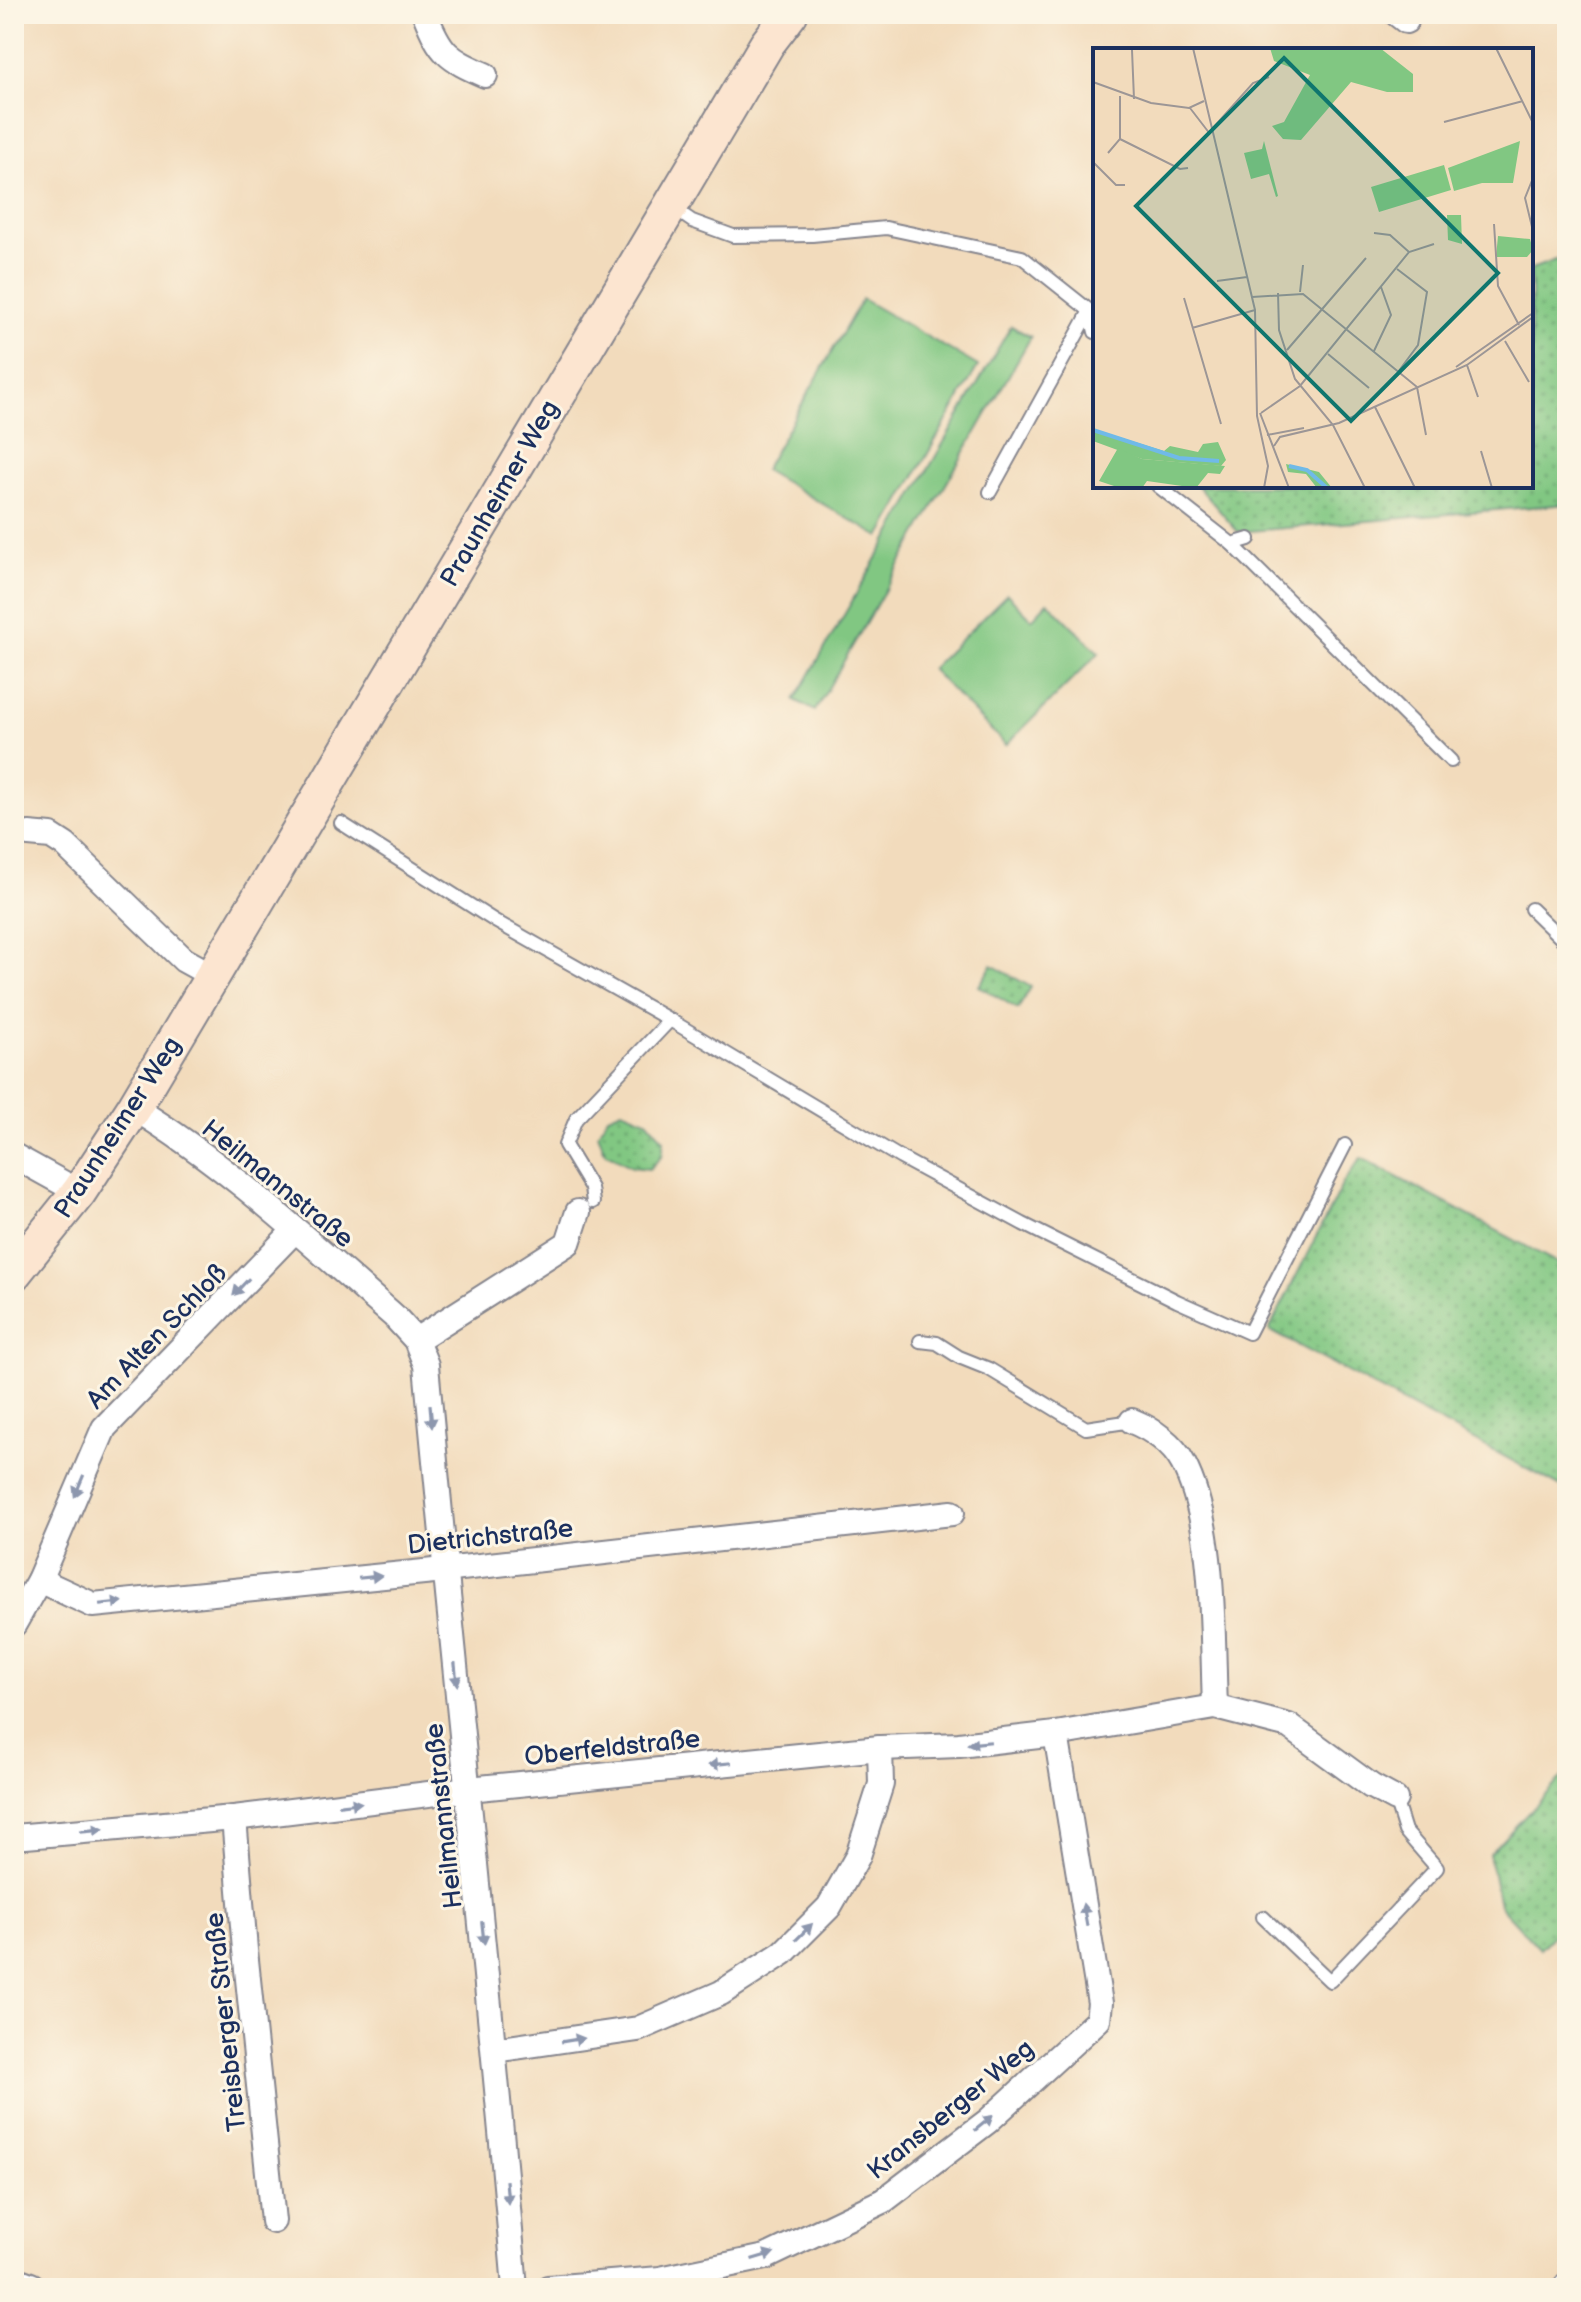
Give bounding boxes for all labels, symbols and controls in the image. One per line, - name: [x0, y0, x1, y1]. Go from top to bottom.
- inset map: [1093, 48, 1533, 488]
- street label: Praunheimer Weg: [434, 395, 566, 592]
- street label: Praunheimer Weg: [48, 1031, 188, 1224]
- street label: Heilmannstraße: [195, 1114, 359, 1255]
- street label: Am Alten Schloß: [80, 1258, 234, 1416]
- one-way arrow: [233, 1277, 251, 1296]
- one-way arrow: [424, 1404, 437, 1429]
- one-way arrow: [73, 1474, 86, 1498]
- street label: Dietrichstraße: [406, 1513, 575, 1562]
- one-way arrow: [358, 1571, 383, 1584]
- one-way arrow: [99, 1596, 124, 1609]
- one-way arrow: [450, 1662, 463, 1687]
- street label: Heilmannstraße: [419, 1722, 470, 1910]
- street label: Oberfeldstraße: [523, 1724, 702, 1773]
- one-way arrow: [966, 1737, 991, 1750]
- one-way arrow: [707, 1758, 732, 1771]
- one-way arrow: [338, 1797, 363, 1810]
- one-way arrow: [80, 1824, 105, 1837]
- one-way arrow: [1078, 1903, 1090, 1928]
- street label: Treisberger Straße: [200, 1911, 253, 2133]
- one-way arrow: [477, 1921, 490, 1946]
- one-way arrow: [794, 1923, 813, 1942]
- one-way arrow: [560, 2034, 585, 2046]
- street label: Kransberger Weg: [861, 2034, 1040, 2187]
- one-way arrow: [974, 2116, 994, 2132]
- one-way arrow: [501, 2180, 514, 2205]
- one-way arrow: [751, 2249, 775, 2262]

